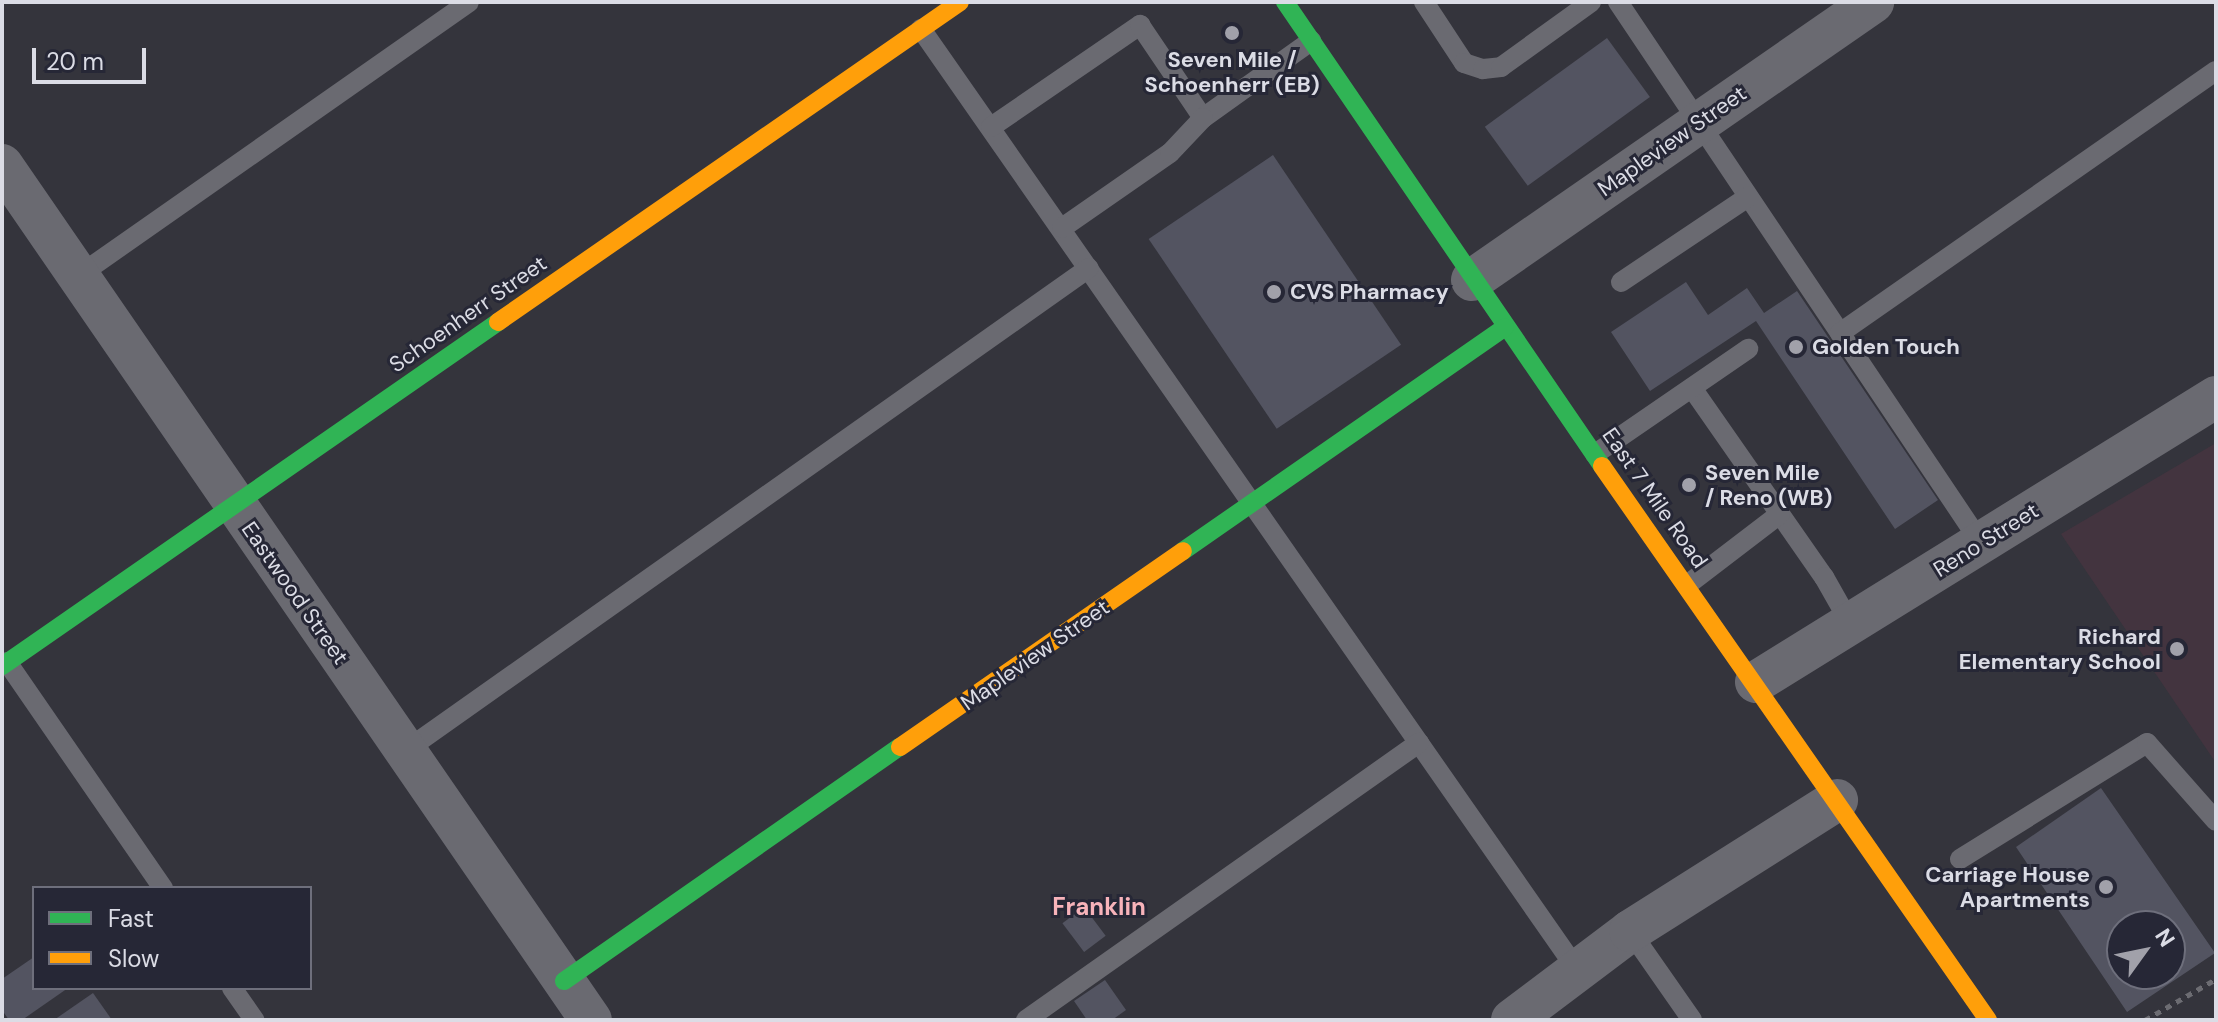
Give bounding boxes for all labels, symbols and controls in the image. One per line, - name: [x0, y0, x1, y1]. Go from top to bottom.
- marker: Seven Mile / Schoenherr (EB): [1223, 24, 1241, 42]
- scale bar: [36, 32, 150, 82]
- text: 20 m: [46, 46, 104, 77]
- place label: Seven Mile / Schoenherr (EB): [1144, 46, 1320, 98]
- street label: Mapleview Street: [1593, 80, 1751, 202]
- street label: Schoenherr Street: [384, 250, 552, 378]
- place label: CVS Pharmacy: [1290, 279, 1449, 305]
- marker: CVS Pharmacy: [1265, 283, 1283, 301]
- place label: Golden Touch: [1812, 334, 1960, 360]
- marker: Golden Touch: [1787, 338, 1805, 356]
- street label: East 7 Mile Road: [1597, 423, 1713, 573]
- place label: Seven Mile / Reno (WB): [1705, 459, 1832, 510]
- marker: Seven Mile / Reno (WB): [1680, 476, 1698, 494]
- street label: Reno Street: [1929, 497, 2043, 583]
- street label: Eastwood Street: [236, 517, 354, 669]
- street label: Mapleview Street: [956, 594, 1114, 716]
- place label: Richard Elementary School: [1959, 623, 2161, 674]
- marker: Richard Elementary School: [2168, 640, 2186, 658]
- place label: Carriage House Apartments: [1925, 861, 2090, 912]
- marker: Carriage House Apartments: [2097, 878, 2115, 896]
- legend: [32, 886, 312, 990]
- district label: Franklin: [1052, 893, 1146, 921]
- text: Fast: [108, 903, 154, 934]
- north arrow: [2106, 910, 2186, 990]
- text: N: [2148, 923, 2181, 952]
- text: Slow: [108, 943, 159, 974]

